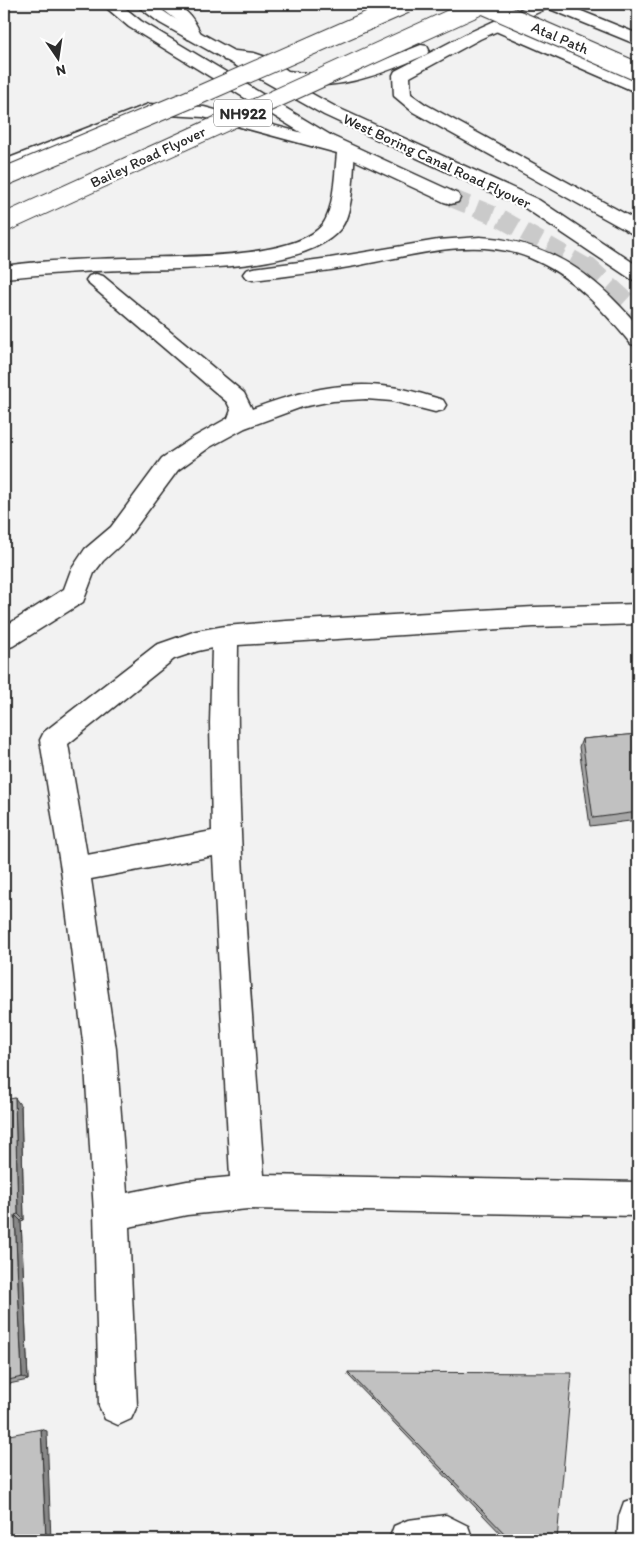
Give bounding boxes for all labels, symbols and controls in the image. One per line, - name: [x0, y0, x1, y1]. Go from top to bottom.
- street label: Atal Path: [529, 18, 591, 58]
- north arrow: [32, 32, 82, 82]
- text: N: [54, 61, 67, 80]
- road number: NH922: [214, 100, 272, 126]
- street label: West Boring Canal Road Flyover: [340, 109, 534, 213]
- street label: Bailey Road Flyover: [87, 122, 209, 192]

